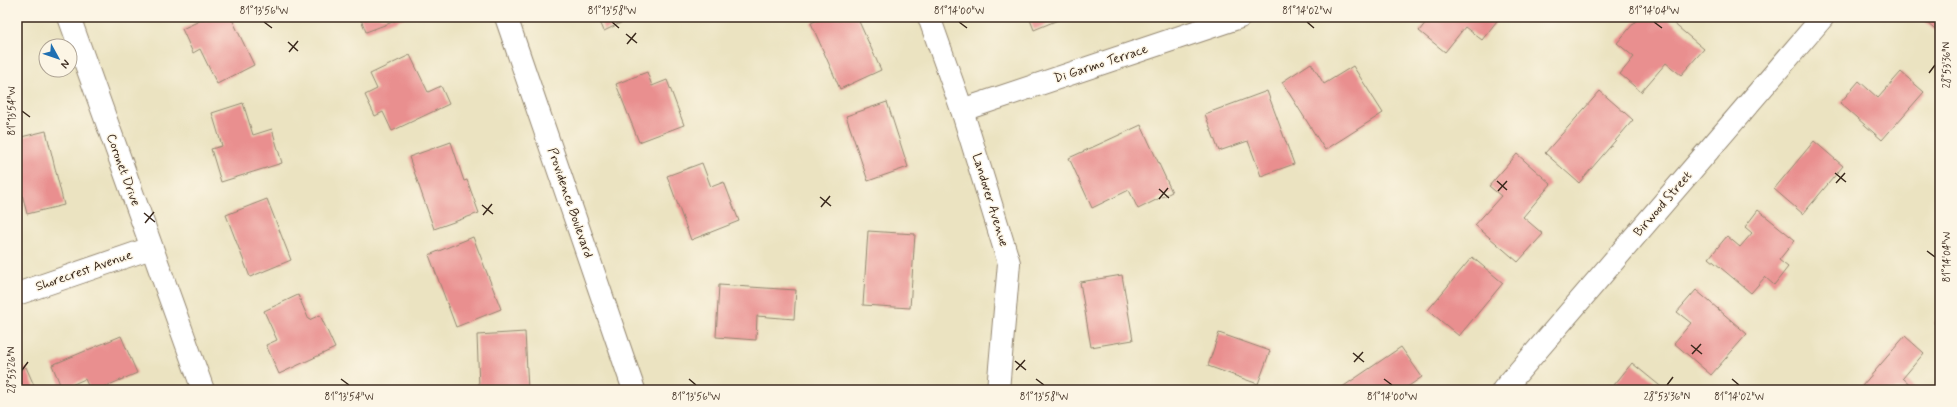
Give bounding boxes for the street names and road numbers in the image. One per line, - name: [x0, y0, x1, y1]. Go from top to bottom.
- street label: Di Garmo Terrace: [1052, 41, 1150, 87]
- street label: Coronet Drive: [102, 131, 144, 209]
- street label: Providence Boulevard: [543, 146, 597, 260]
- street label: Landover Avenue: [968, 151, 1012, 249]
- street label: Birwood Street: [1630, 168, 1696, 240]
- street label: Shorecrest Avenue: [33, 246, 135, 296]

